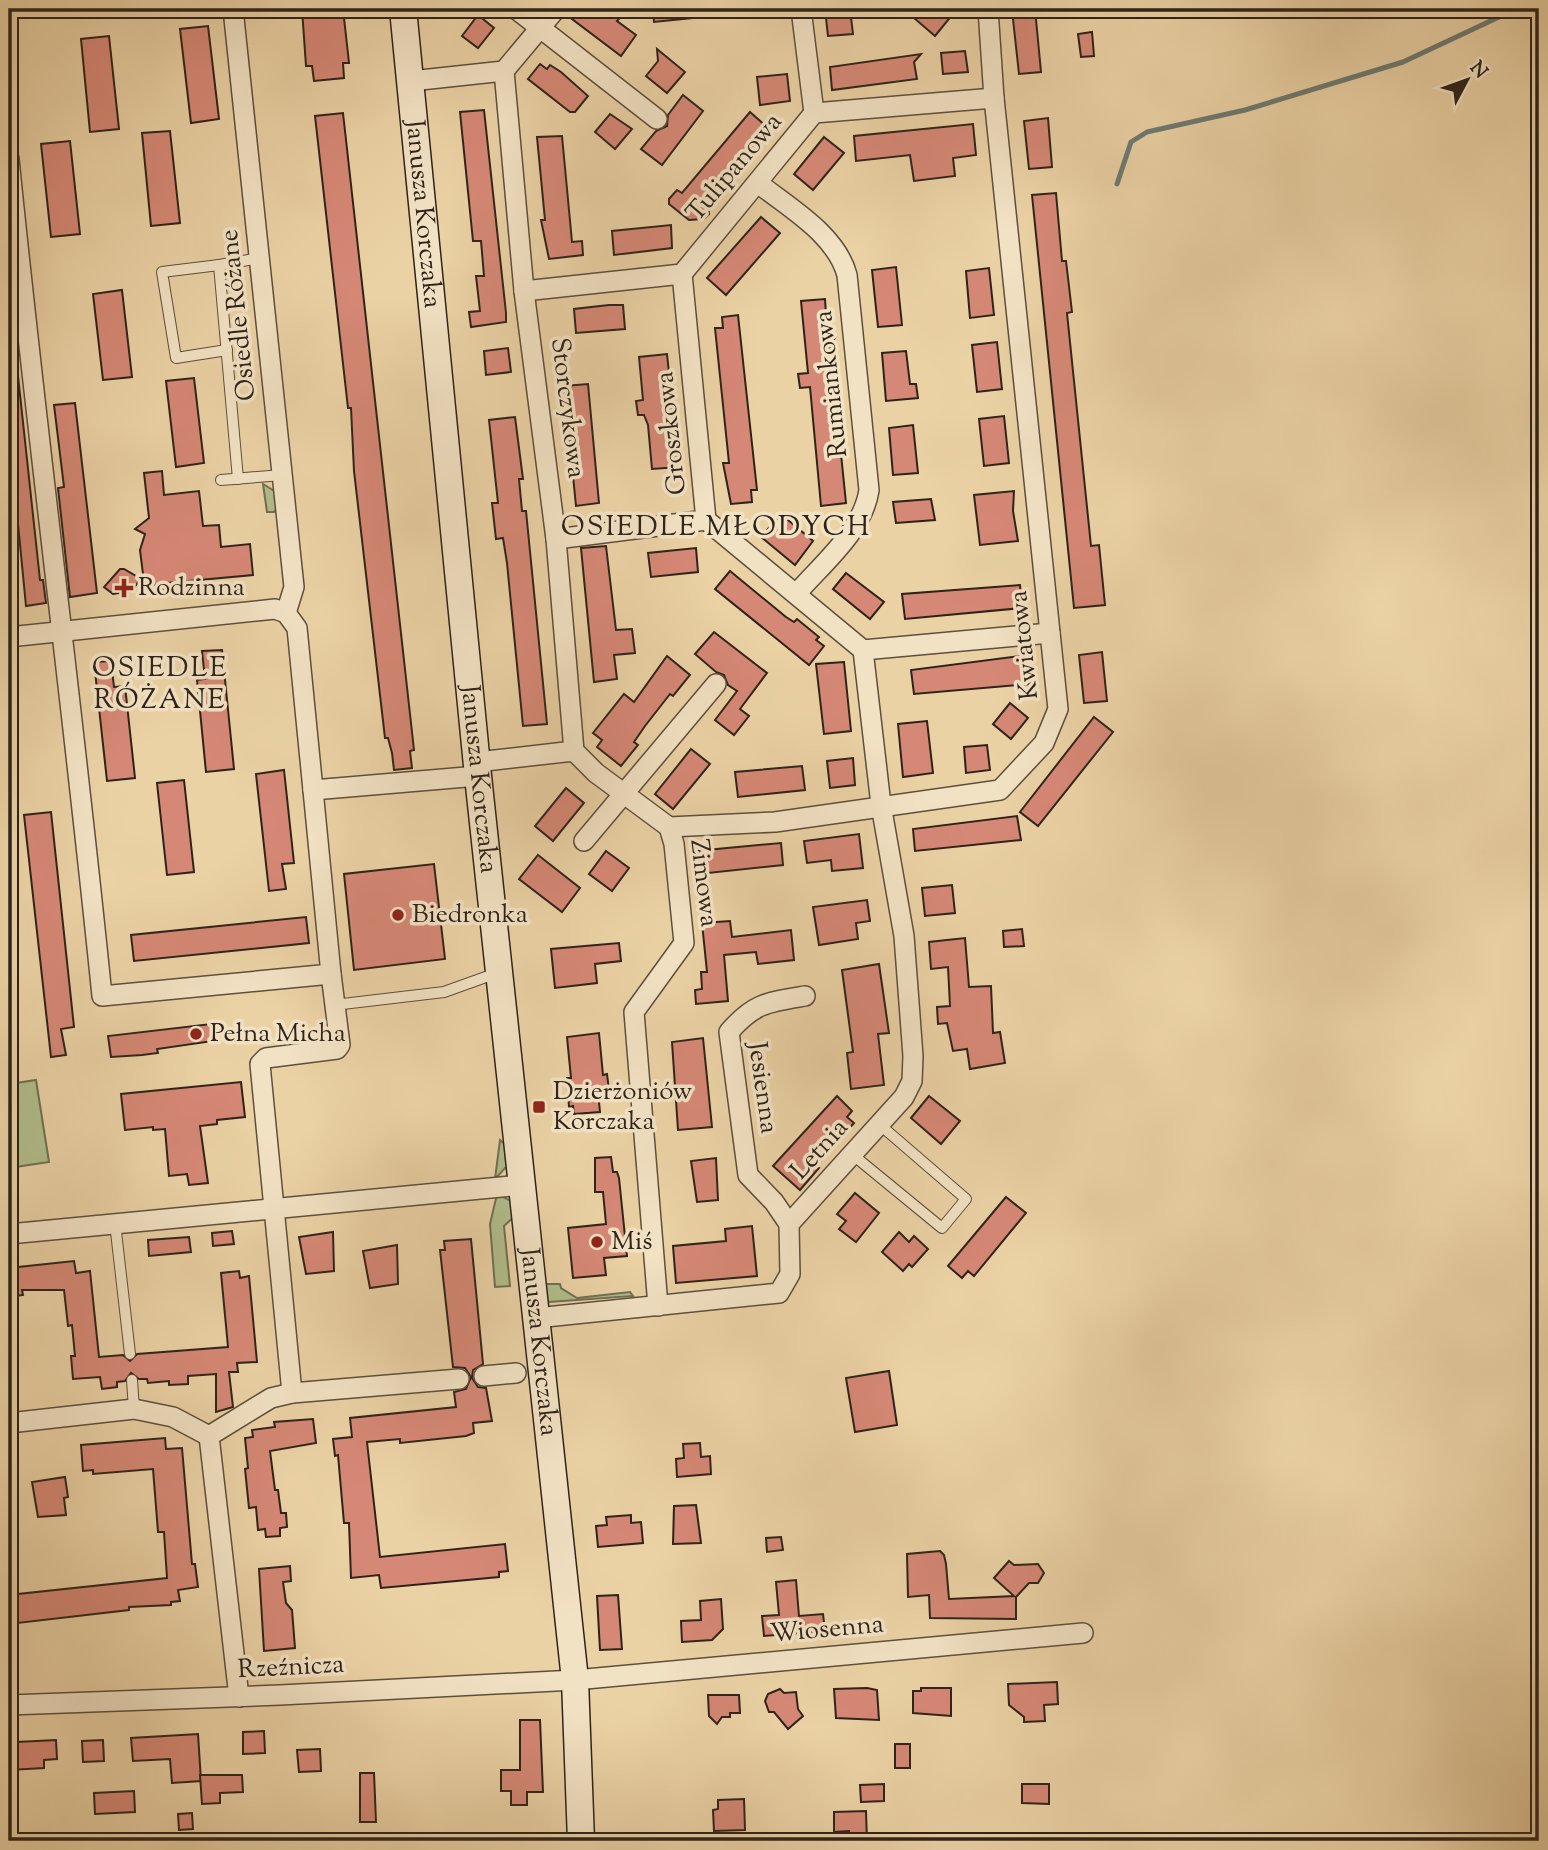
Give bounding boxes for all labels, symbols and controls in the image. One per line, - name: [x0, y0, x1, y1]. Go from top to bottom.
- north arrow: [1432, 46, 1502, 116]
- text: N: [1463, 56, 1493, 85]
- street label: Tulipanowa: [678, 106, 792, 230]
- street label: Janusza Korczaka: [395, 116, 451, 310]
- street label: Osiedle Różane: [212, 227, 266, 403]
- street label: Rumiankowa: [806, 309, 858, 459]
- street label: Storczykowa: [540, 336, 594, 480]
- street label: Groszkowa: [647, 369, 697, 497]
- district label: OSIEDLE MŁODYCH: [561, 508, 871, 548]
- place label: Rodzinna: [138, 570, 245, 607]
- marker: Rodzinna: [116, 580, 132, 596]
- street label: Kwiatowa: [1001, 588, 1049, 702]
- district label: OSIEDLE RÓŻANE: [92, 649, 228, 721]
- street label: Janusza Korczaka: [451, 682, 507, 875]
- street label: Zimowa: [679, 837, 727, 929]
- place label: Biedronka: [412, 897, 528, 934]
- marker: Biedronka: [390, 907, 406, 923]
- place label: Pełna Micha: [210, 1016, 346, 1053]
- marker: Pełna Micha: [188, 1026, 204, 1042]
- street label: Jesienna: [737, 1038, 787, 1136]
- place label: Dzierżoniów Korczaka: [553, 1074, 692, 1141]
- marker: Dzierżoniów Korczaka: [531, 1099, 547, 1115]
- street label: Letnia: [782, 1111, 858, 1189]
- place label: Miś: [611, 1224, 653, 1261]
- marker: Miś: [589, 1234, 605, 1250]
- street label: Janusza Korczaka: [510, 1244, 567, 1438]
- street label: Wiosenna: [769, 1607, 885, 1653]
- street label: Rzeźnicza: [237, 1647, 345, 1689]

